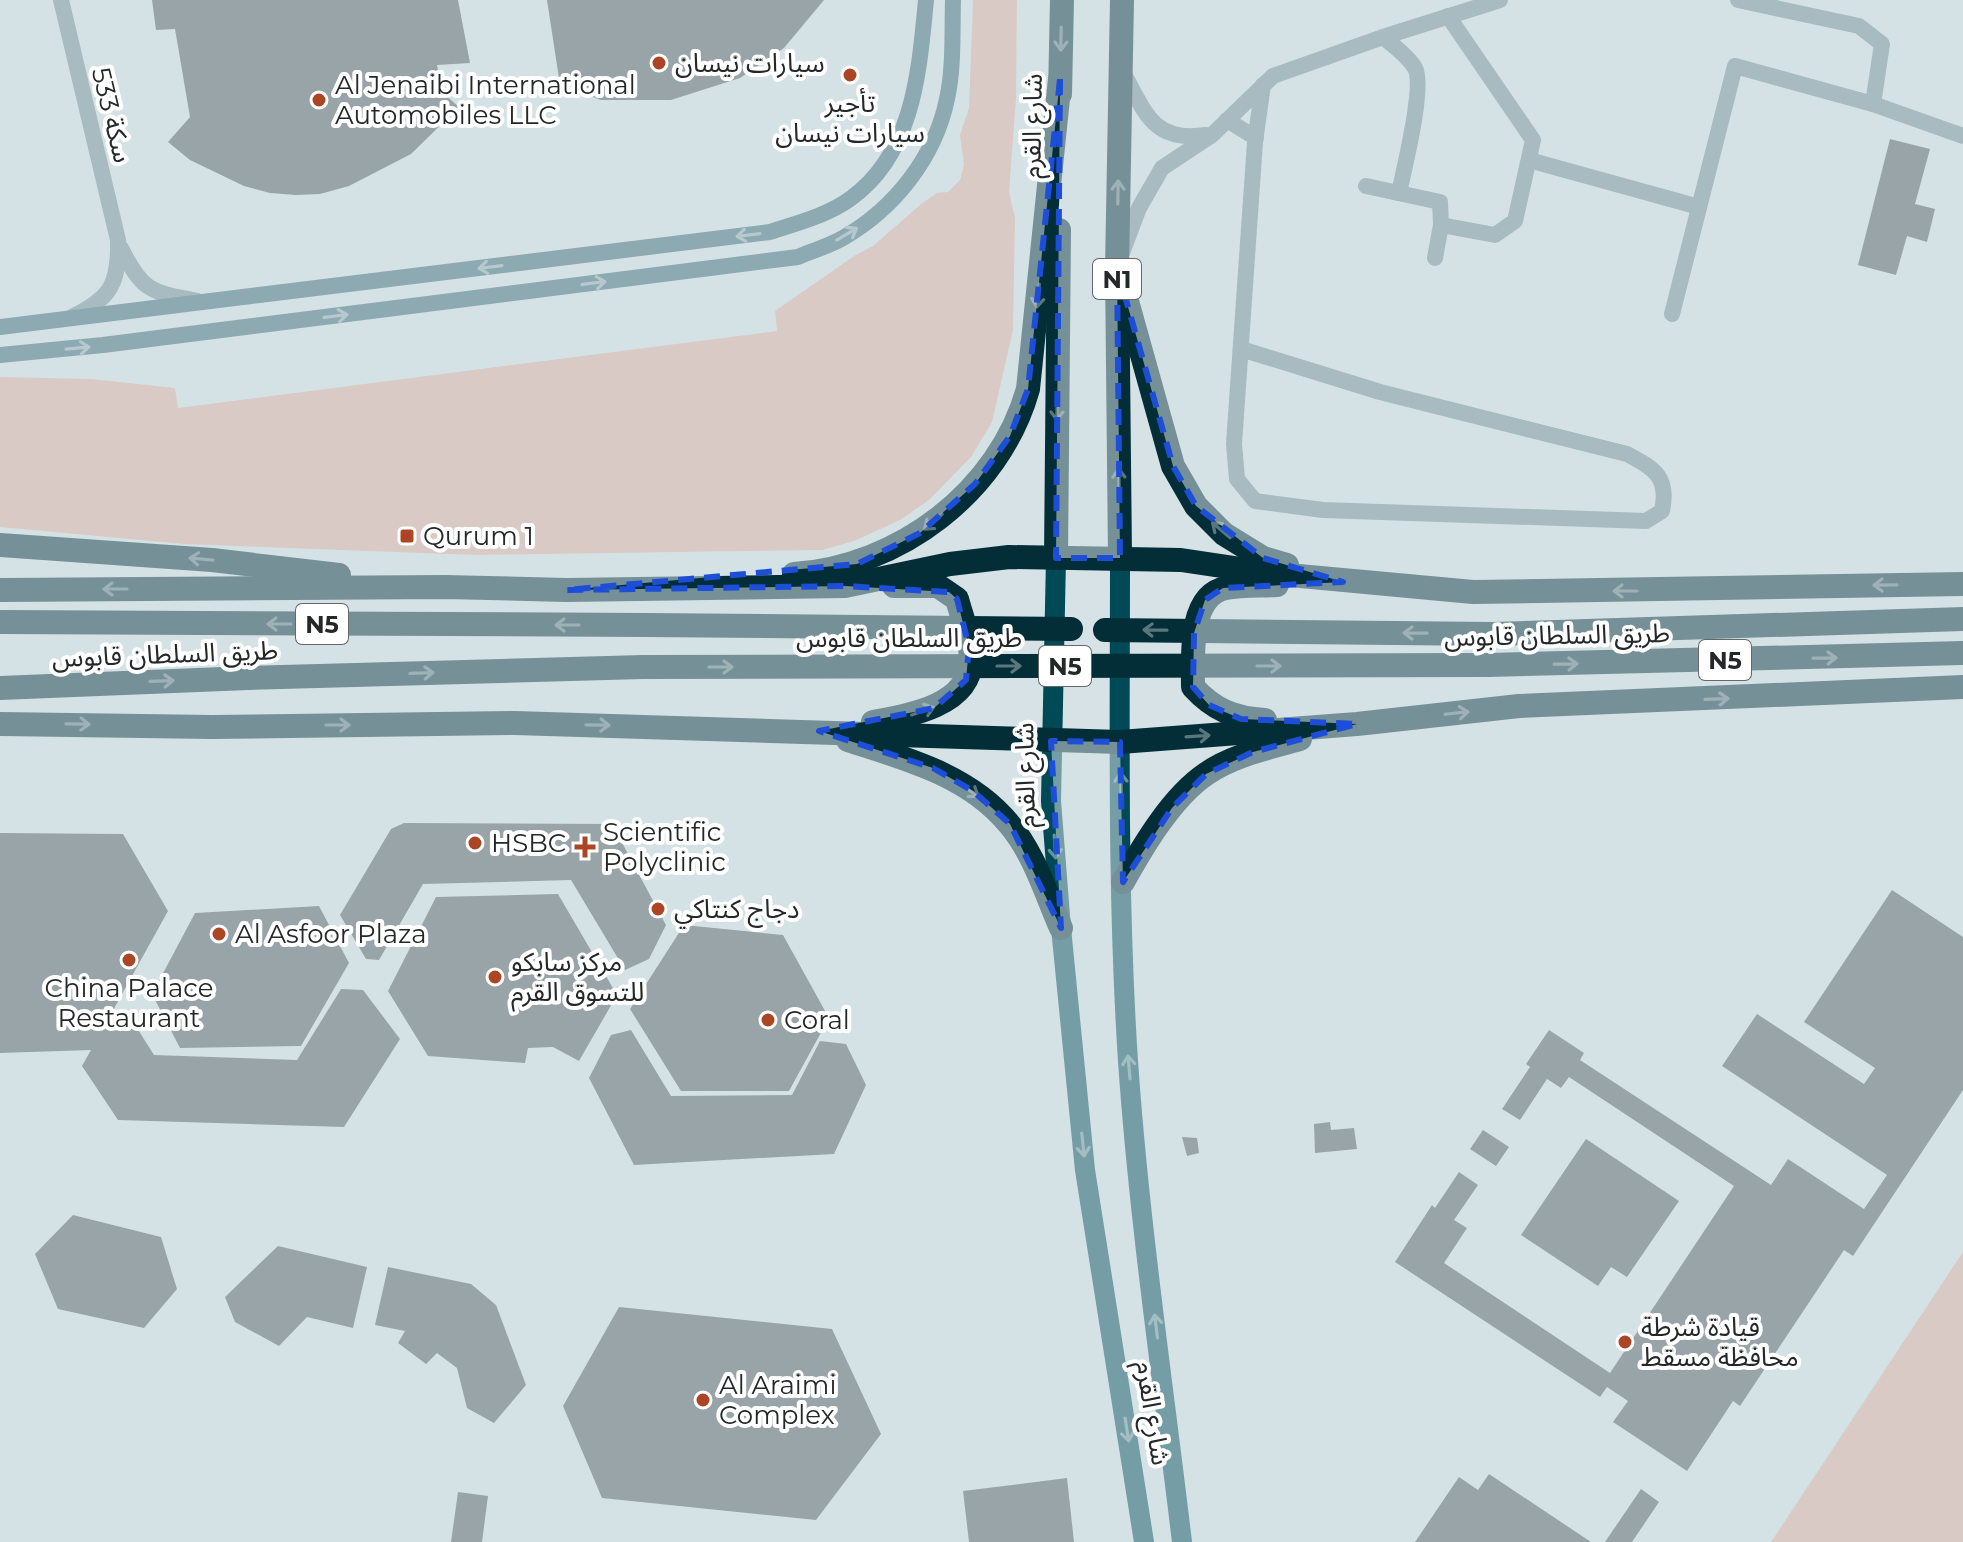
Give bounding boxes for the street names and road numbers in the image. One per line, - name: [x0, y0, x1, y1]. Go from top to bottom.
- street label: سكة 533: [85, 64, 139, 166]
- street label: شارع القرم: [1015, 73, 1053, 179]
- road number: N1: [1093, 259, 1141, 299]
- road number: N5: [296, 604, 348, 644]
- street label: طريق السلطان قابوس: [1444, 617, 1670, 653]
- street label: طريق السلطان قابوس: [796, 622, 1022, 654]
- street label: طريق السلطان قابوس: [51, 634, 279, 674]
- road number: N5: [1699, 640, 1751, 680]
- road number: N5: [1039, 646, 1091, 686]
- street label: شارع القرم: [1008, 722, 1046, 828]
- street label: شارع القرم: [1125, 1359, 1177, 1468]

